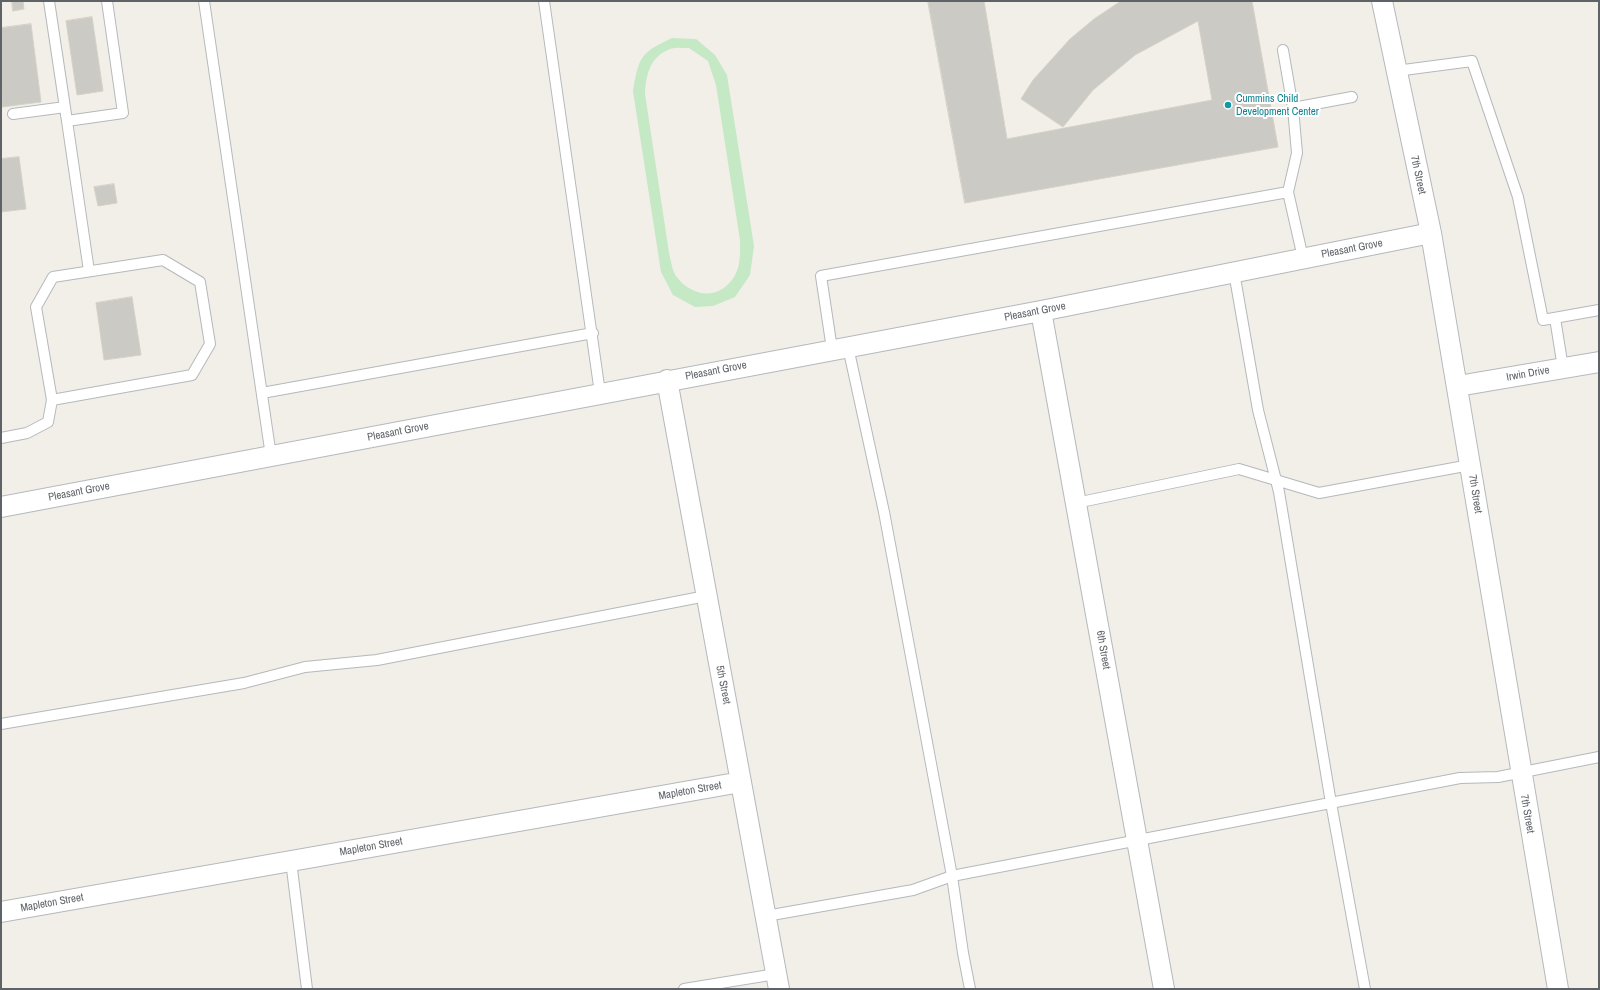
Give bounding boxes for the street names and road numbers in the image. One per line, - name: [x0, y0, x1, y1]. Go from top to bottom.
- street label: 7th Street: [1407, 154, 1429, 196]
- street label: Pleasant Grove: [1320, 237, 1384, 261]
- street label: Pleasant Grove: [1003, 300, 1067, 324]
- street label: Pleasant Grove: [684, 359, 748, 383]
- street label: Irwin Drive: [1505, 364, 1551, 384]
- street label: Pleasant Grove: [366, 420, 430, 444]
- street label: 7th Street: [1465, 474, 1485, 514]
- street label: Pleasant Grove: [47, 480, 111, 504]
- street label: 6th Street: [1093, 630, 1113, 670]
- street label: 5th Street: [713, 665, 733, 705]
- street label: Mapleton Street: [657, 779, 723, 803]
- street label: 7th Street: [1517, 794, 1537, 834]
- street label: Mapleton Street: [338, 835, 404, 859]
- street label: Mapleton Street: [19, 891, 85, 915]

